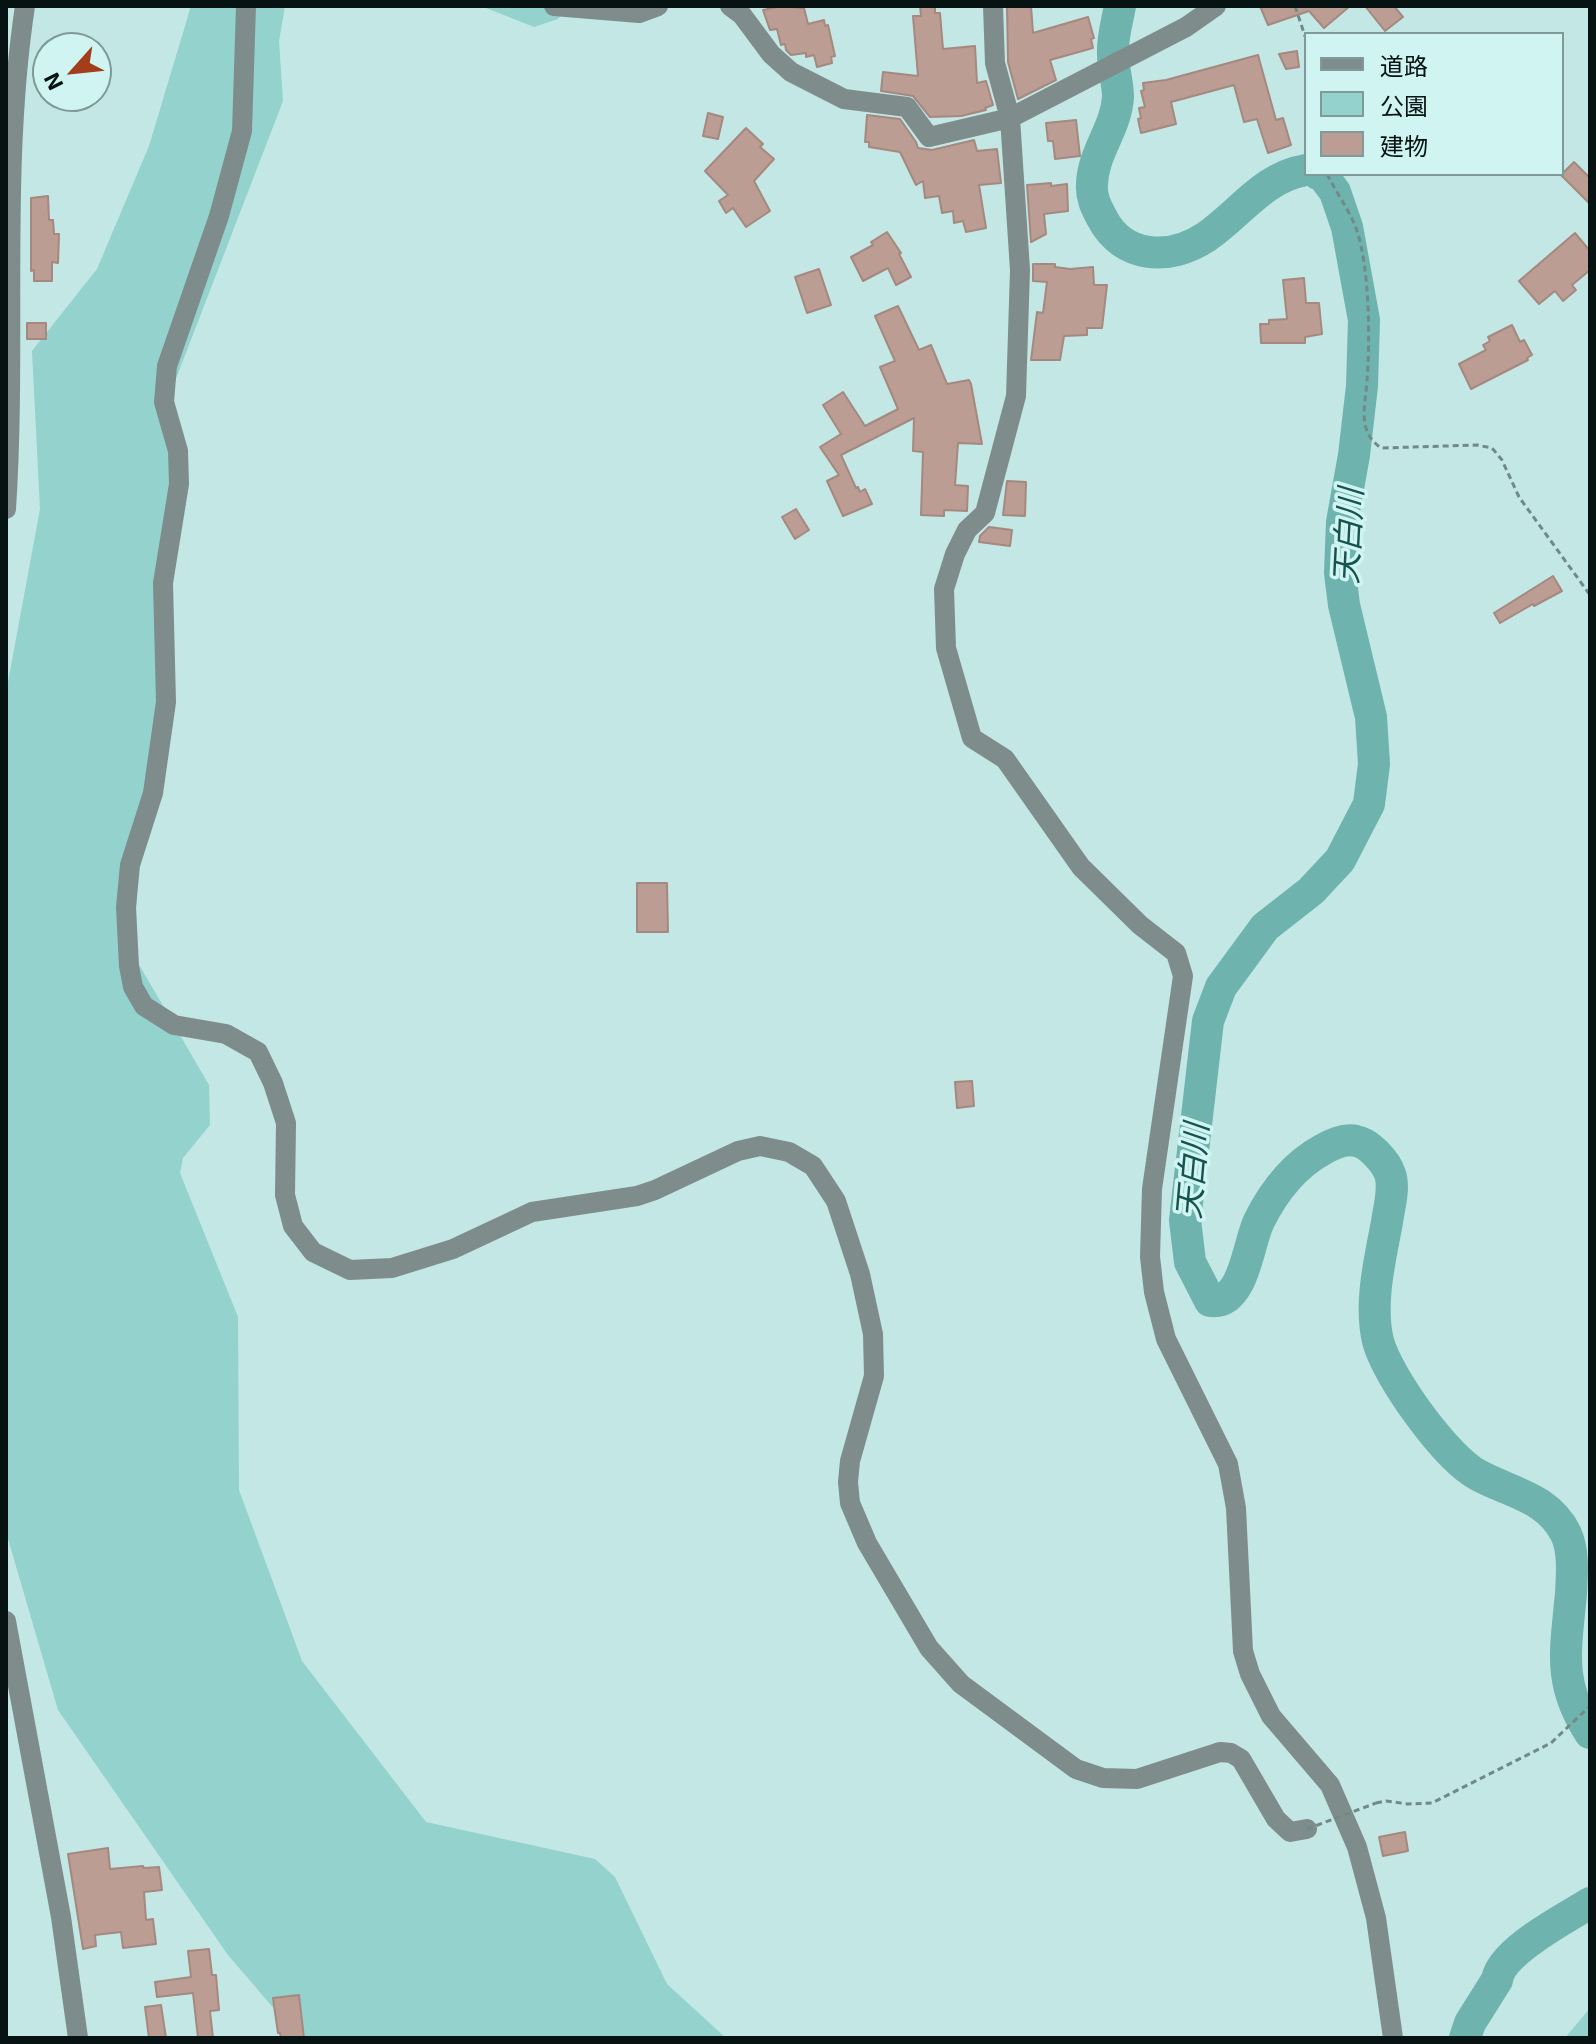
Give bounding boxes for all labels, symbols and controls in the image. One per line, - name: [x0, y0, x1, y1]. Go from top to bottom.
- north arrow: [32, 32, 112, 112]
- legend: [1304, 32, 1564, 176]
- text: 道路: [1380, 51, 1428, 80]
- text: N: [37, 69, 68, 95]
- text: 公園: [1380, 91, 1428, 120]
- text: 建物: [1380, 131, 1428, 160]
- water label: 天白川: [1327, 487, 1371, 585]
- water label: 天白川: [1170, 1122, 1216, 1220]

